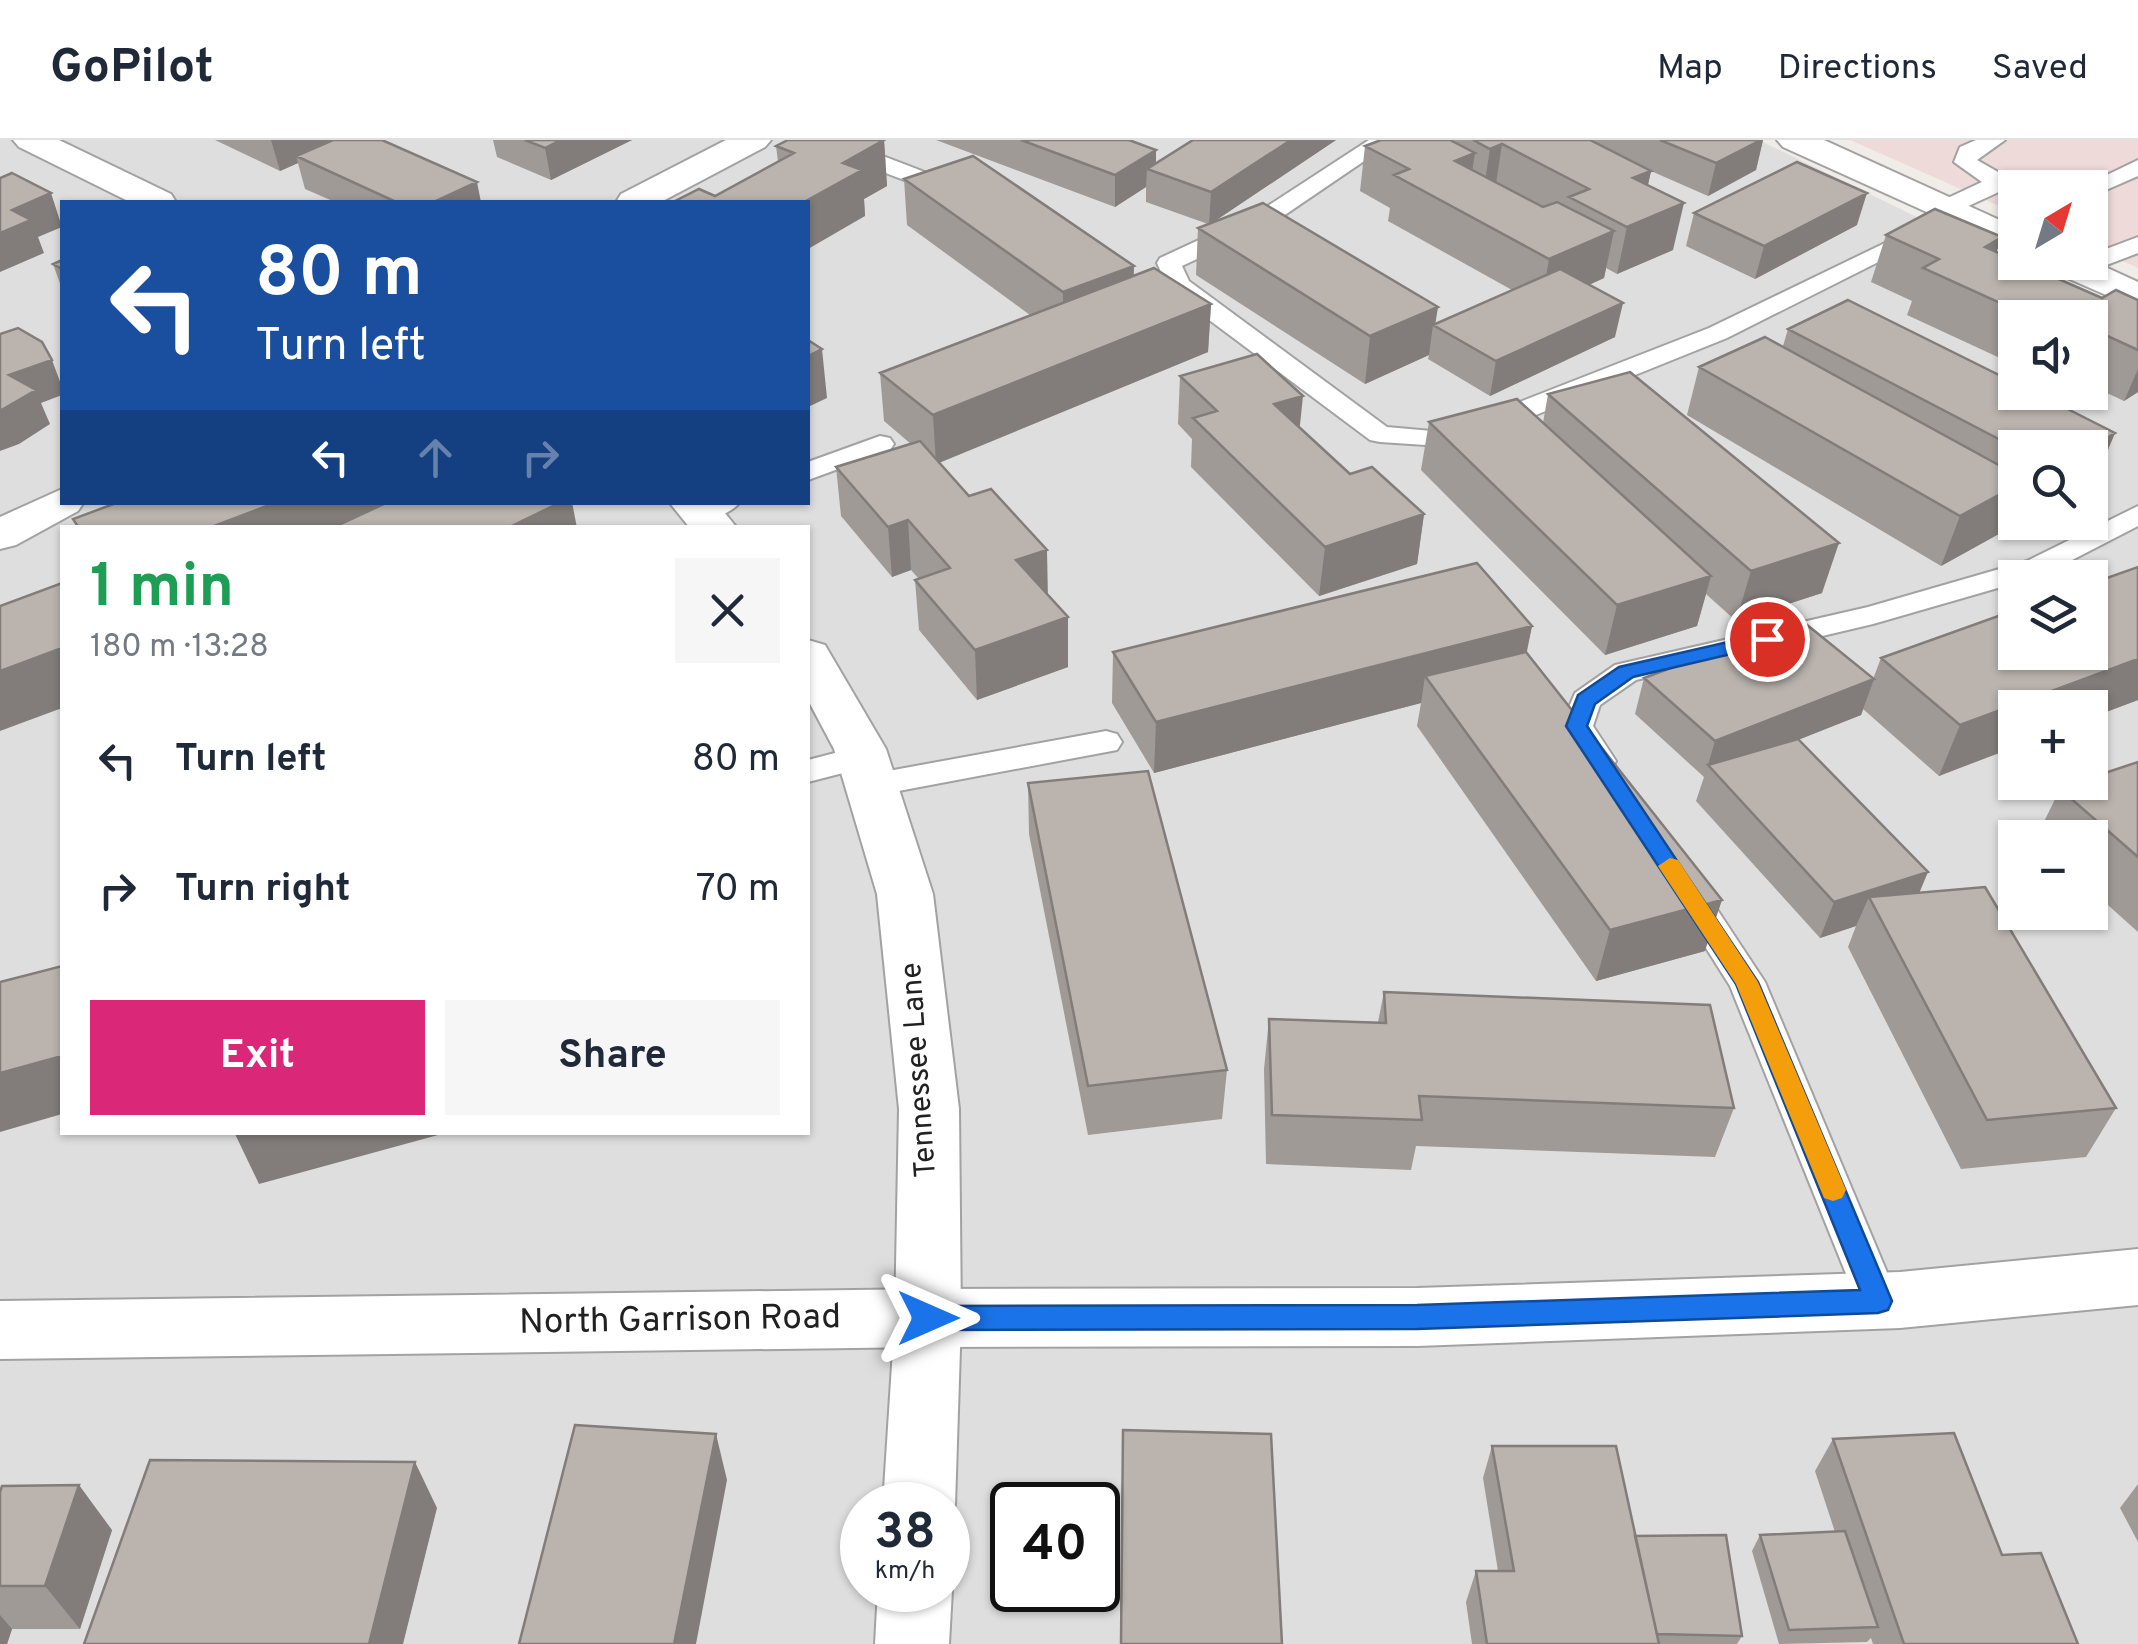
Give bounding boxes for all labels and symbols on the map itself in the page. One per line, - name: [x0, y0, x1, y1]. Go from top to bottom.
- north arrow: [1998, 170, 2108, 280]
- pin: [1725, 597, 1810, 682]
- street label: Tennessee Lane: [894, 961, 946, 1179]
- position arrow: [876, 1266, 980, 1370]
- street label: North Garrison Road: [519, 1296, 841, 1346]
- speed limit sign: 40: [990, 1482, 1120, 1612]

